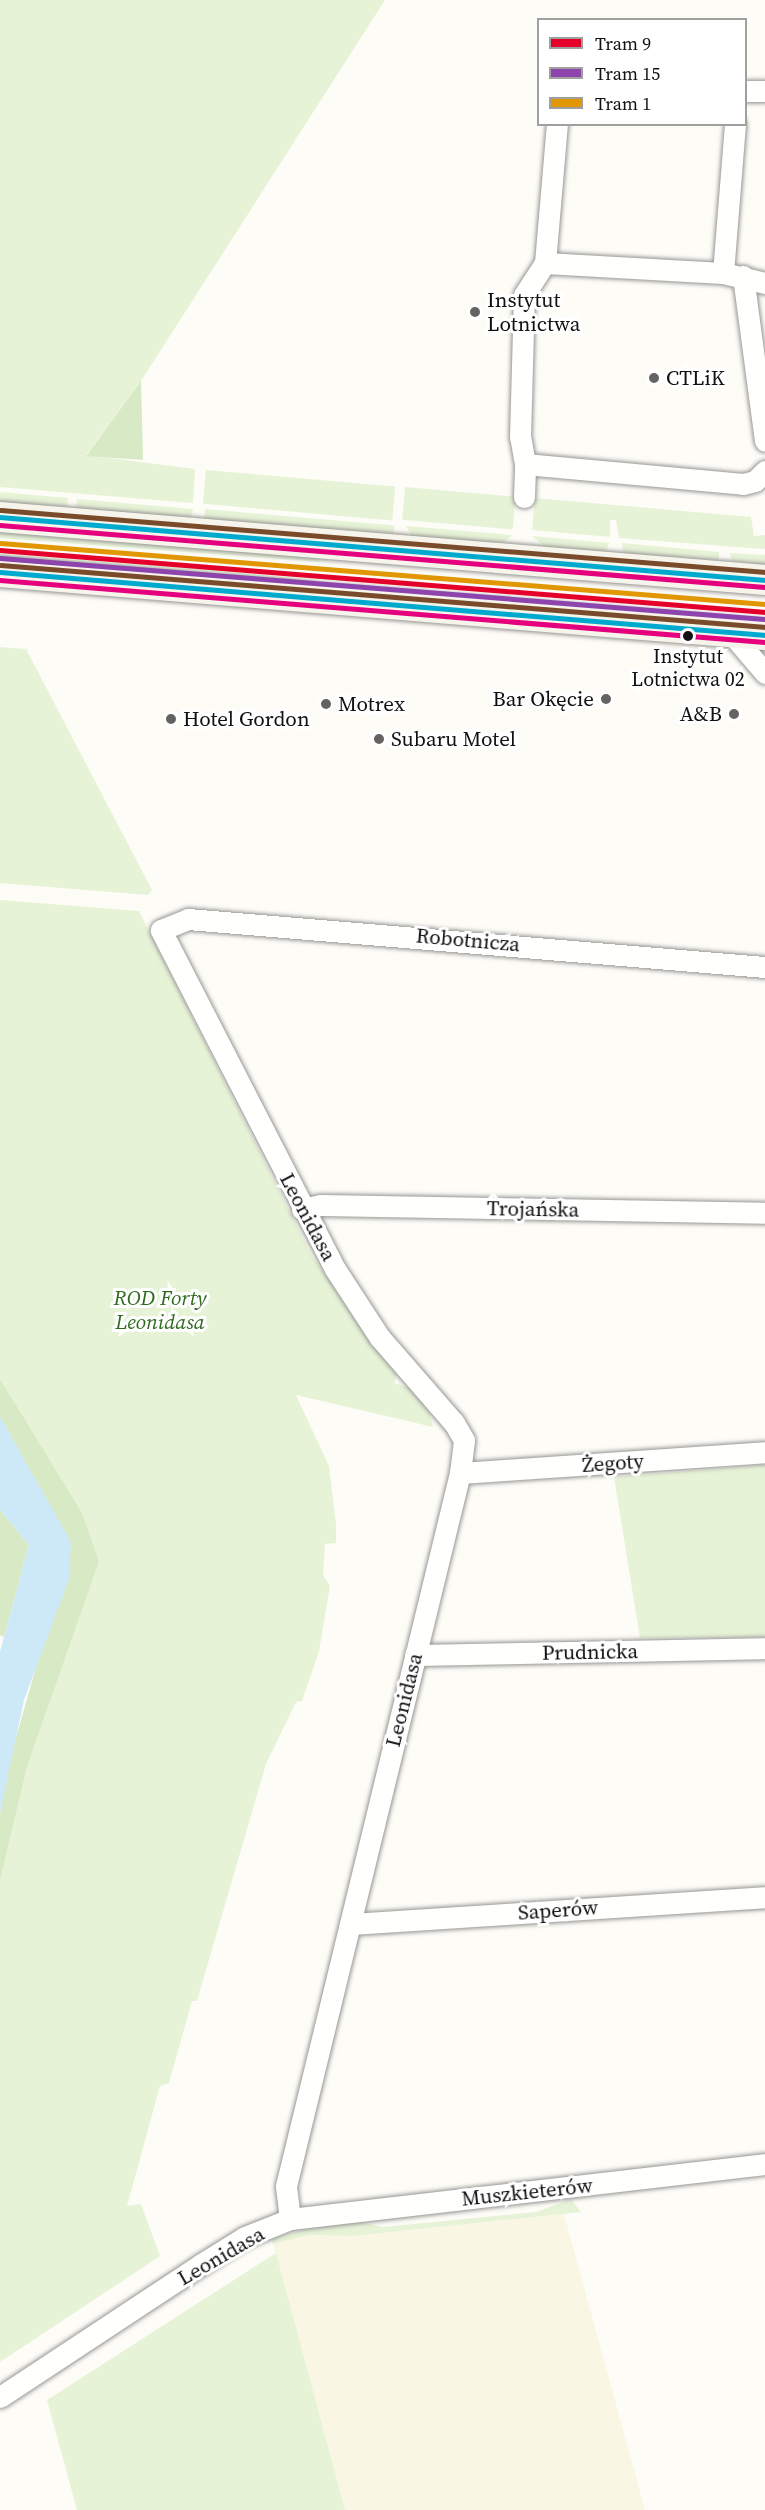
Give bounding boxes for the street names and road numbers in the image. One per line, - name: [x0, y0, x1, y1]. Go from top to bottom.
- street label: Robotnicza: [415, 923, 521, 957]
- street label: Leonidasa: [274, 1169, 342, 1265]
- street label: Trojańska: [487, 1196, 579, 1222]
- street label: Żegoty: [581, 1448, 645, 1478]
- street label: Prudnicka: [542, 1639, 638, 1665]
- street label: Leonidasa: [380, 1650, 428, 1750]
- street label: Saperów: [517, 1895, 599, 1925]
- street label: Muszkieterów: [460, 2173, 594, 2211]
- street label: Leonidasa: [173, 2221, 269, 2291]

